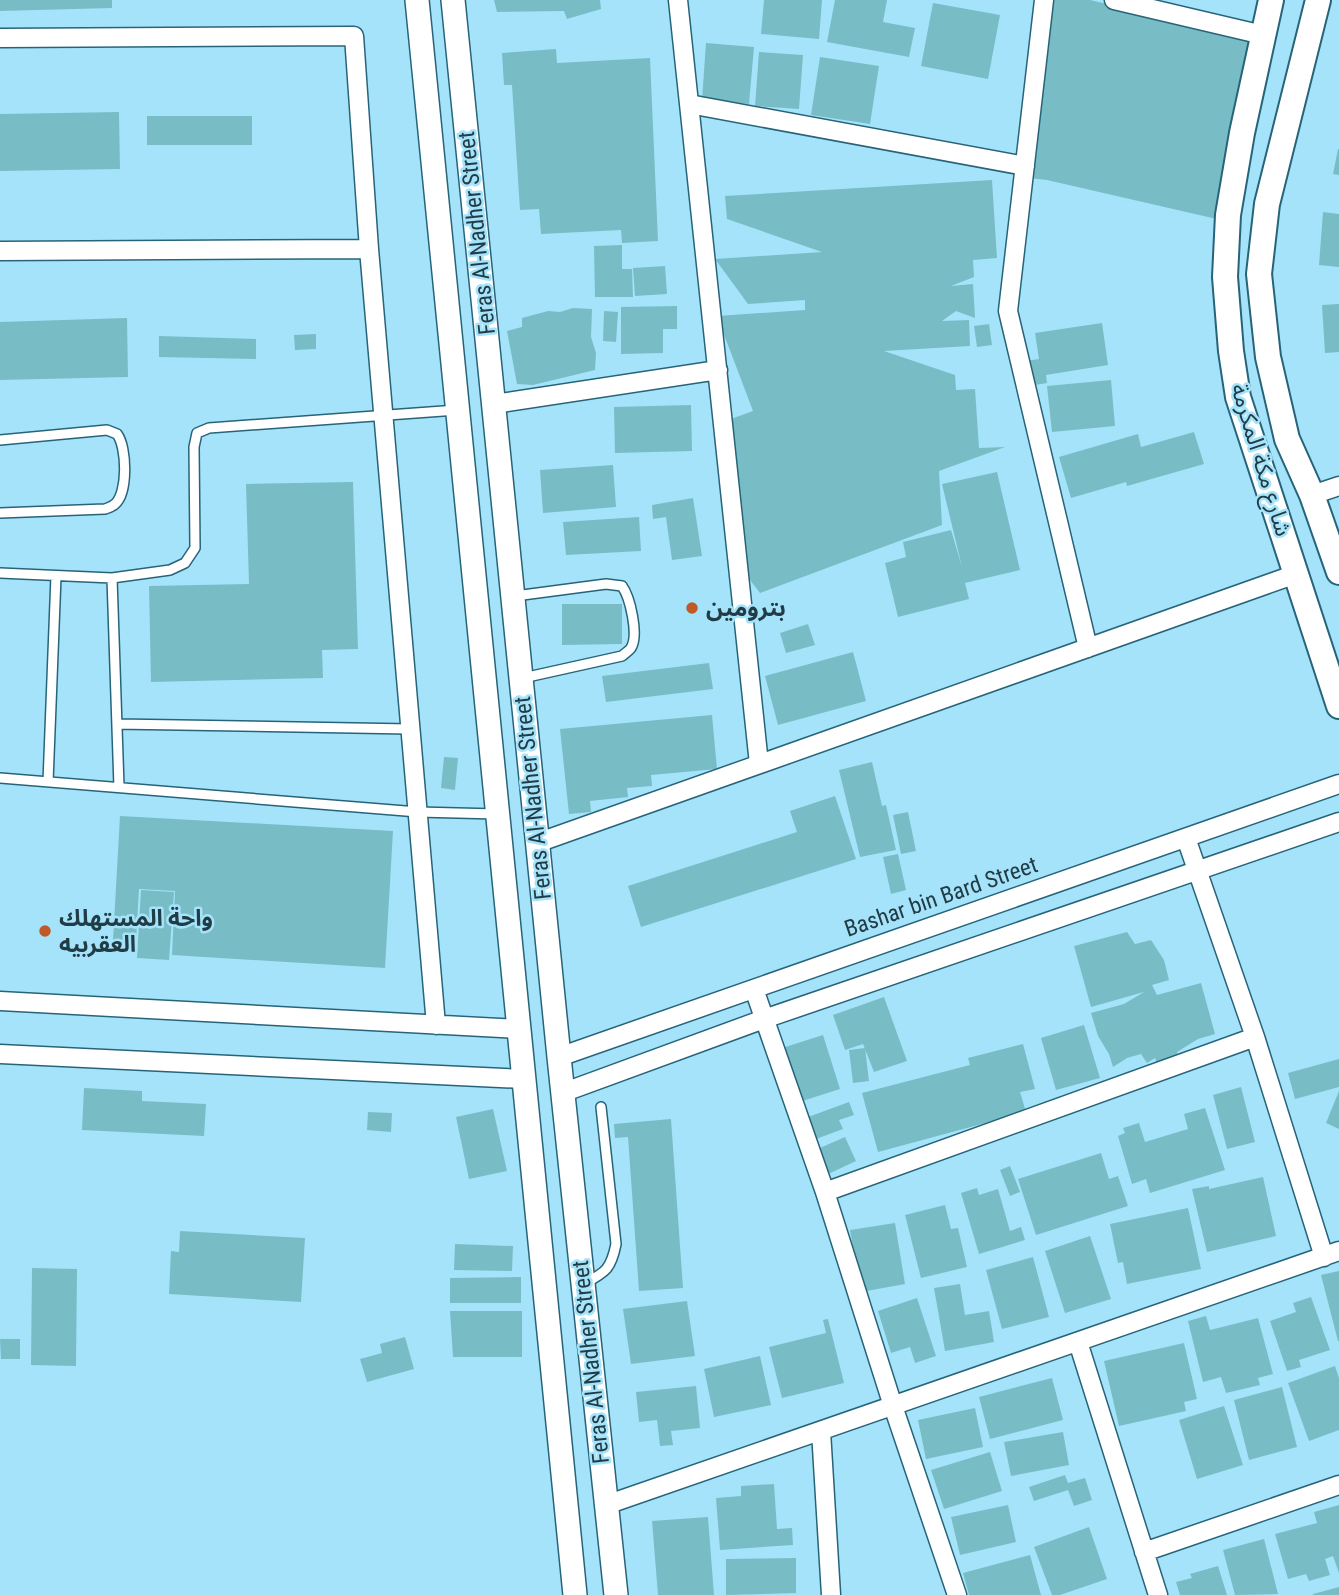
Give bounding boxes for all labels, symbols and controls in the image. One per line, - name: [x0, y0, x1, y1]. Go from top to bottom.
- street label: Feras Al-Nadher Street: [453, 130, 501, 336]
- street label: شارع مكة المكرمة: [1222, 380, 1297, 540]
- place label: بترومين: [706, 595, 786, 622]
- marker: بترومين: [684, 600, 700, 616]
- street label: Feras Al-Nadher Street: [509, 695, 557, 901]
- street label: Bashar bin Bard Street: [841, 851, 1041, 943]
- place label: واحة المستهلك العقربيه: [59, 905, 213, 958]
- marker: واحة المستهلك العقربيه: [37, 923, 53, 939]
- street label: Feras Al-Nadher Street: [567, 1259, 615, 1465]

